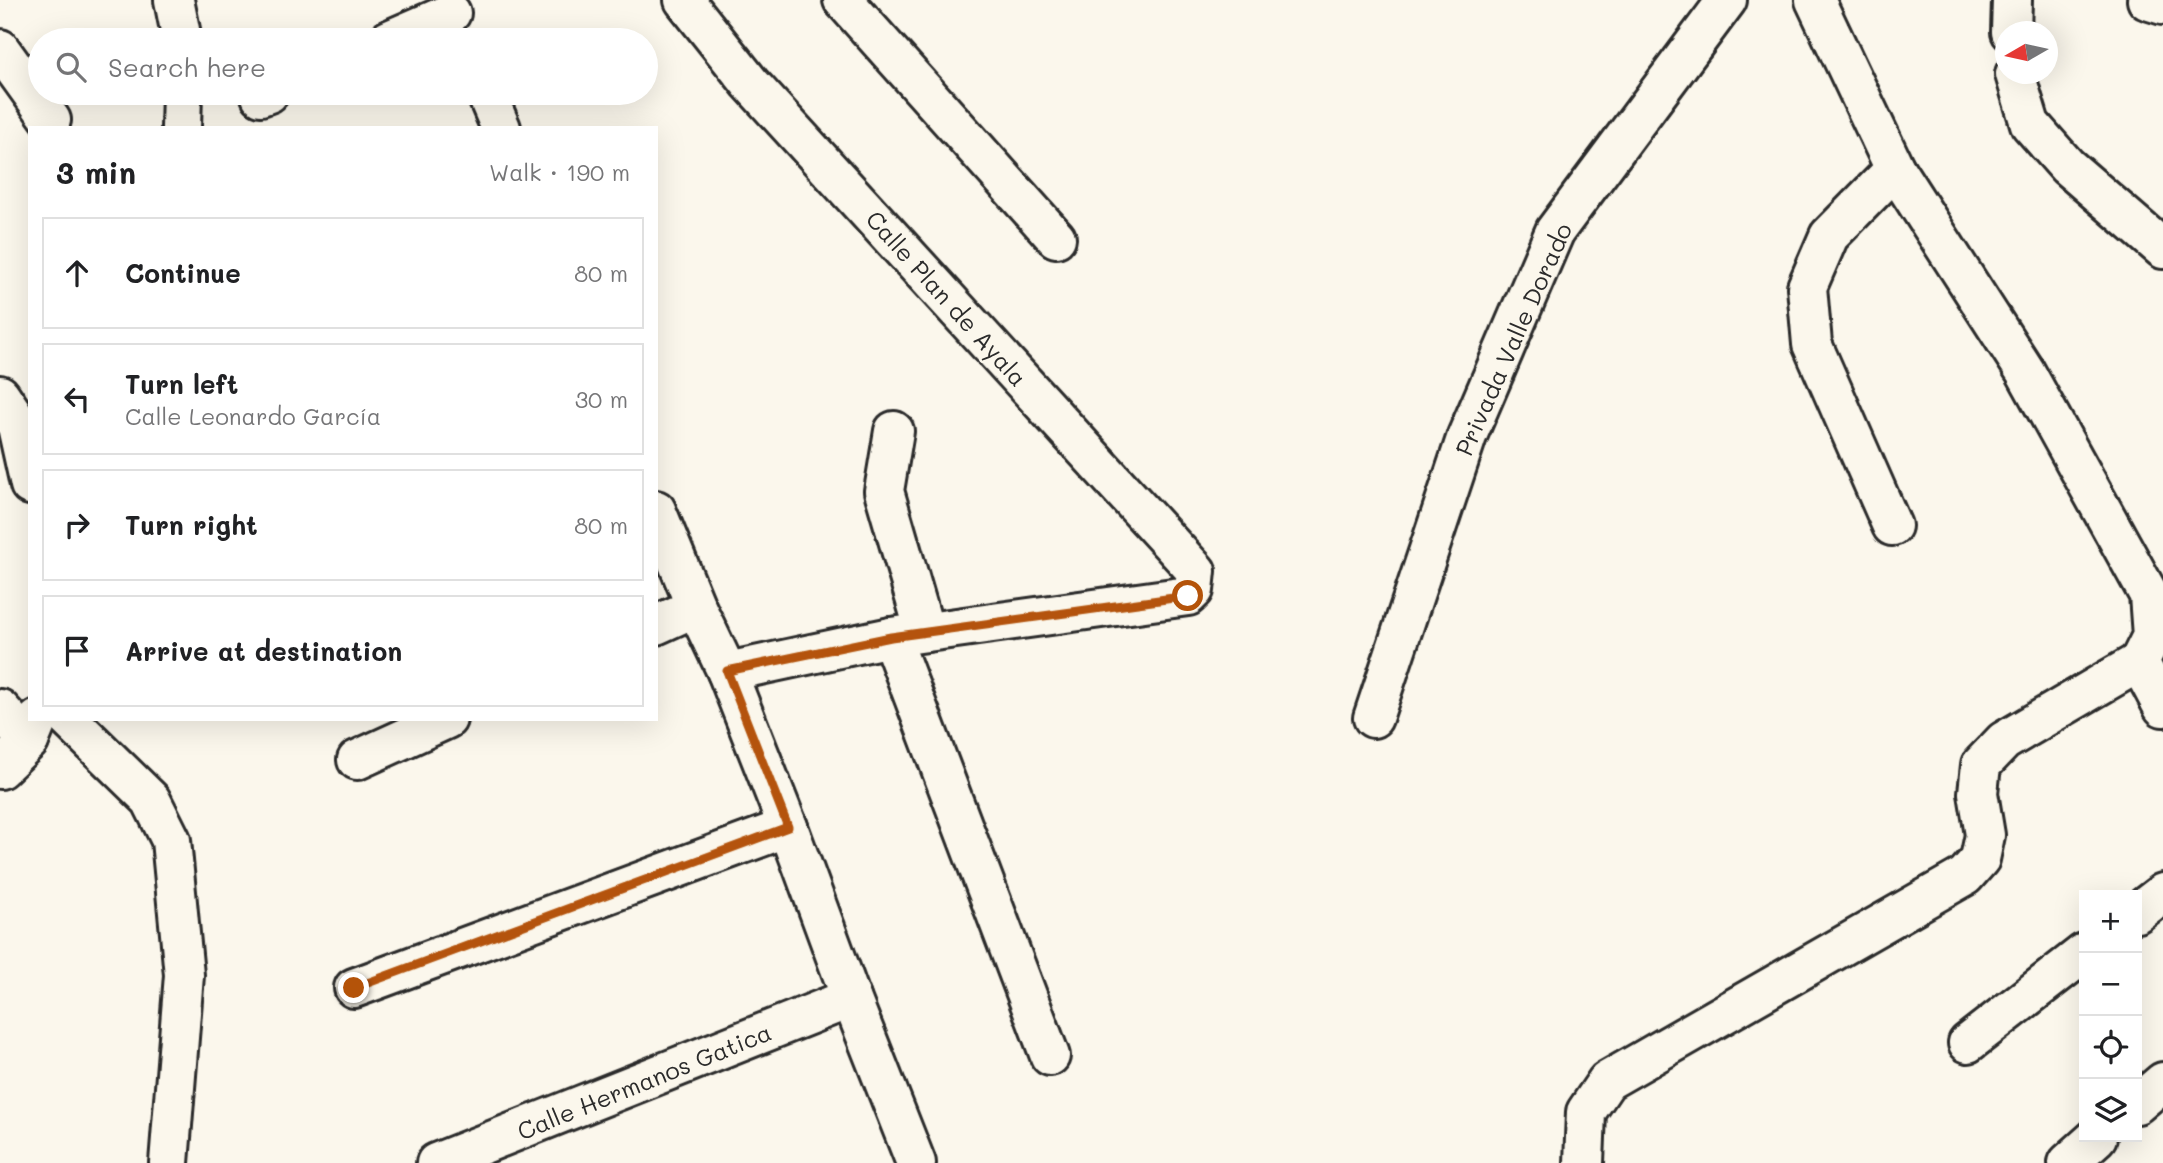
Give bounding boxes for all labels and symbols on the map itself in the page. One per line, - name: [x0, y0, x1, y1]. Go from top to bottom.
- north arrow: [1995, 21, 2058, 84]
- street label: Calle Plan de Ayala: [860, 204, 1034, 392]
- street label: Privada Valle Dorado: [1448, 218, 1578, 460]
- route start: [1172, 580, 1203, 611]
- route end: [338, 972, 369, 1003]
- street label: Calle Hermanos Gatica: [512, 1016, 776, 1146]

